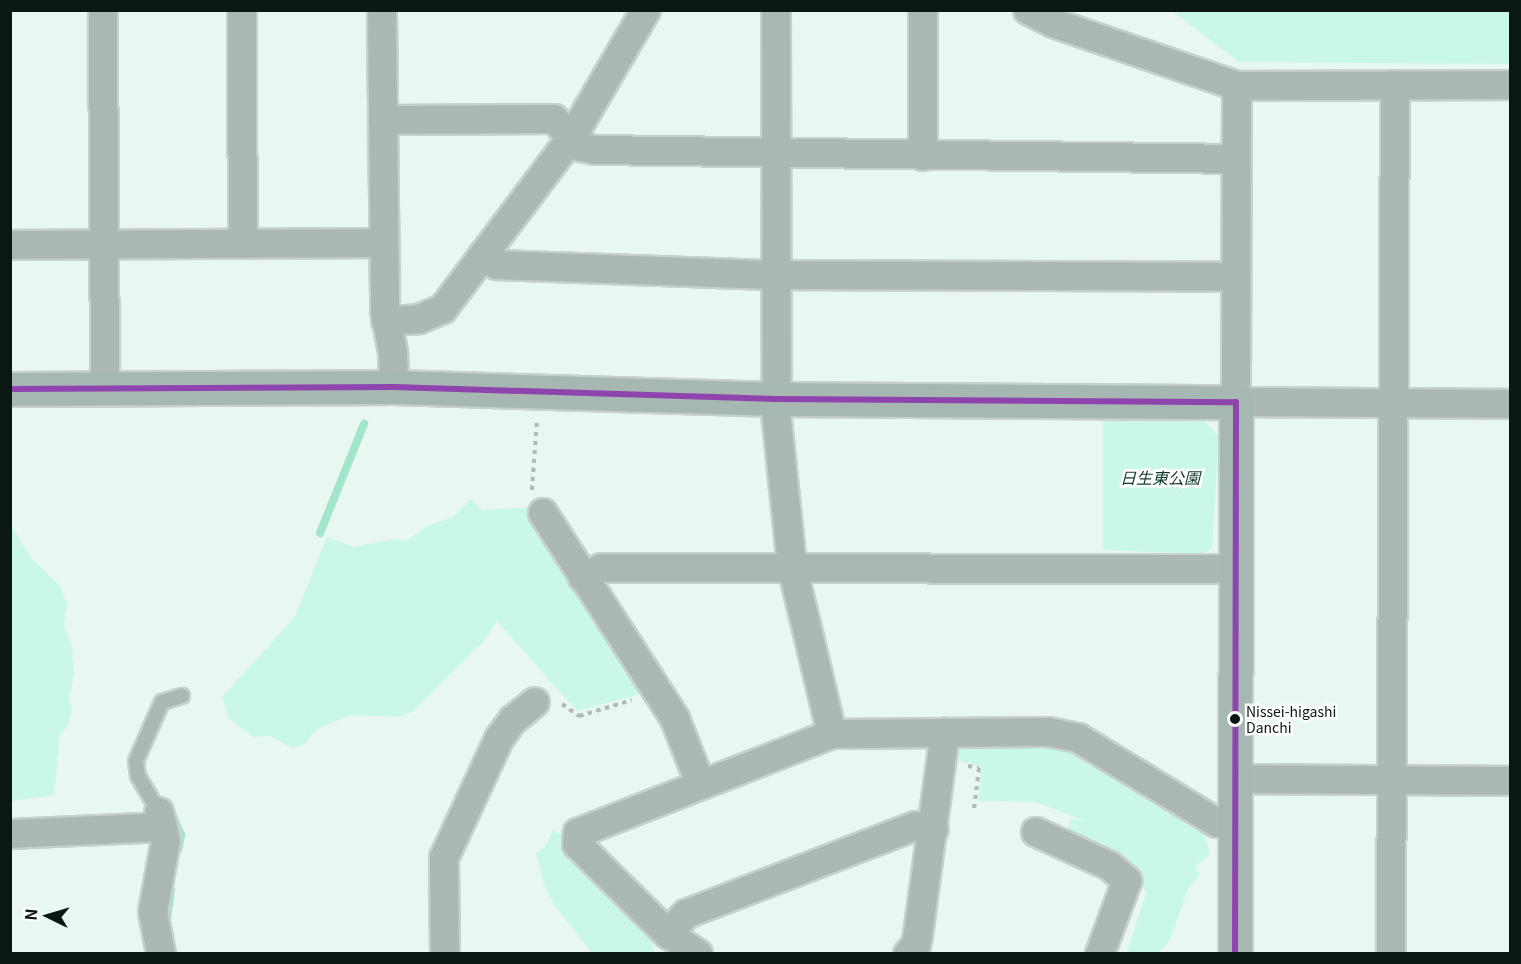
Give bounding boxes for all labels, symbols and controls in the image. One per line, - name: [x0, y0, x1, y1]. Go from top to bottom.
- park label: 日生東公園: [1120, 467, 1200, 487]
- place label: Nissei-higashi Danchi: [1246, 703, 1336, 736]
- marker: Nissei-higashi Danchi: [1229, 713, 1241, 725]
- north arrow: [18, 886, 78, 946]
- text: N: [18, 907, 43, 921]

